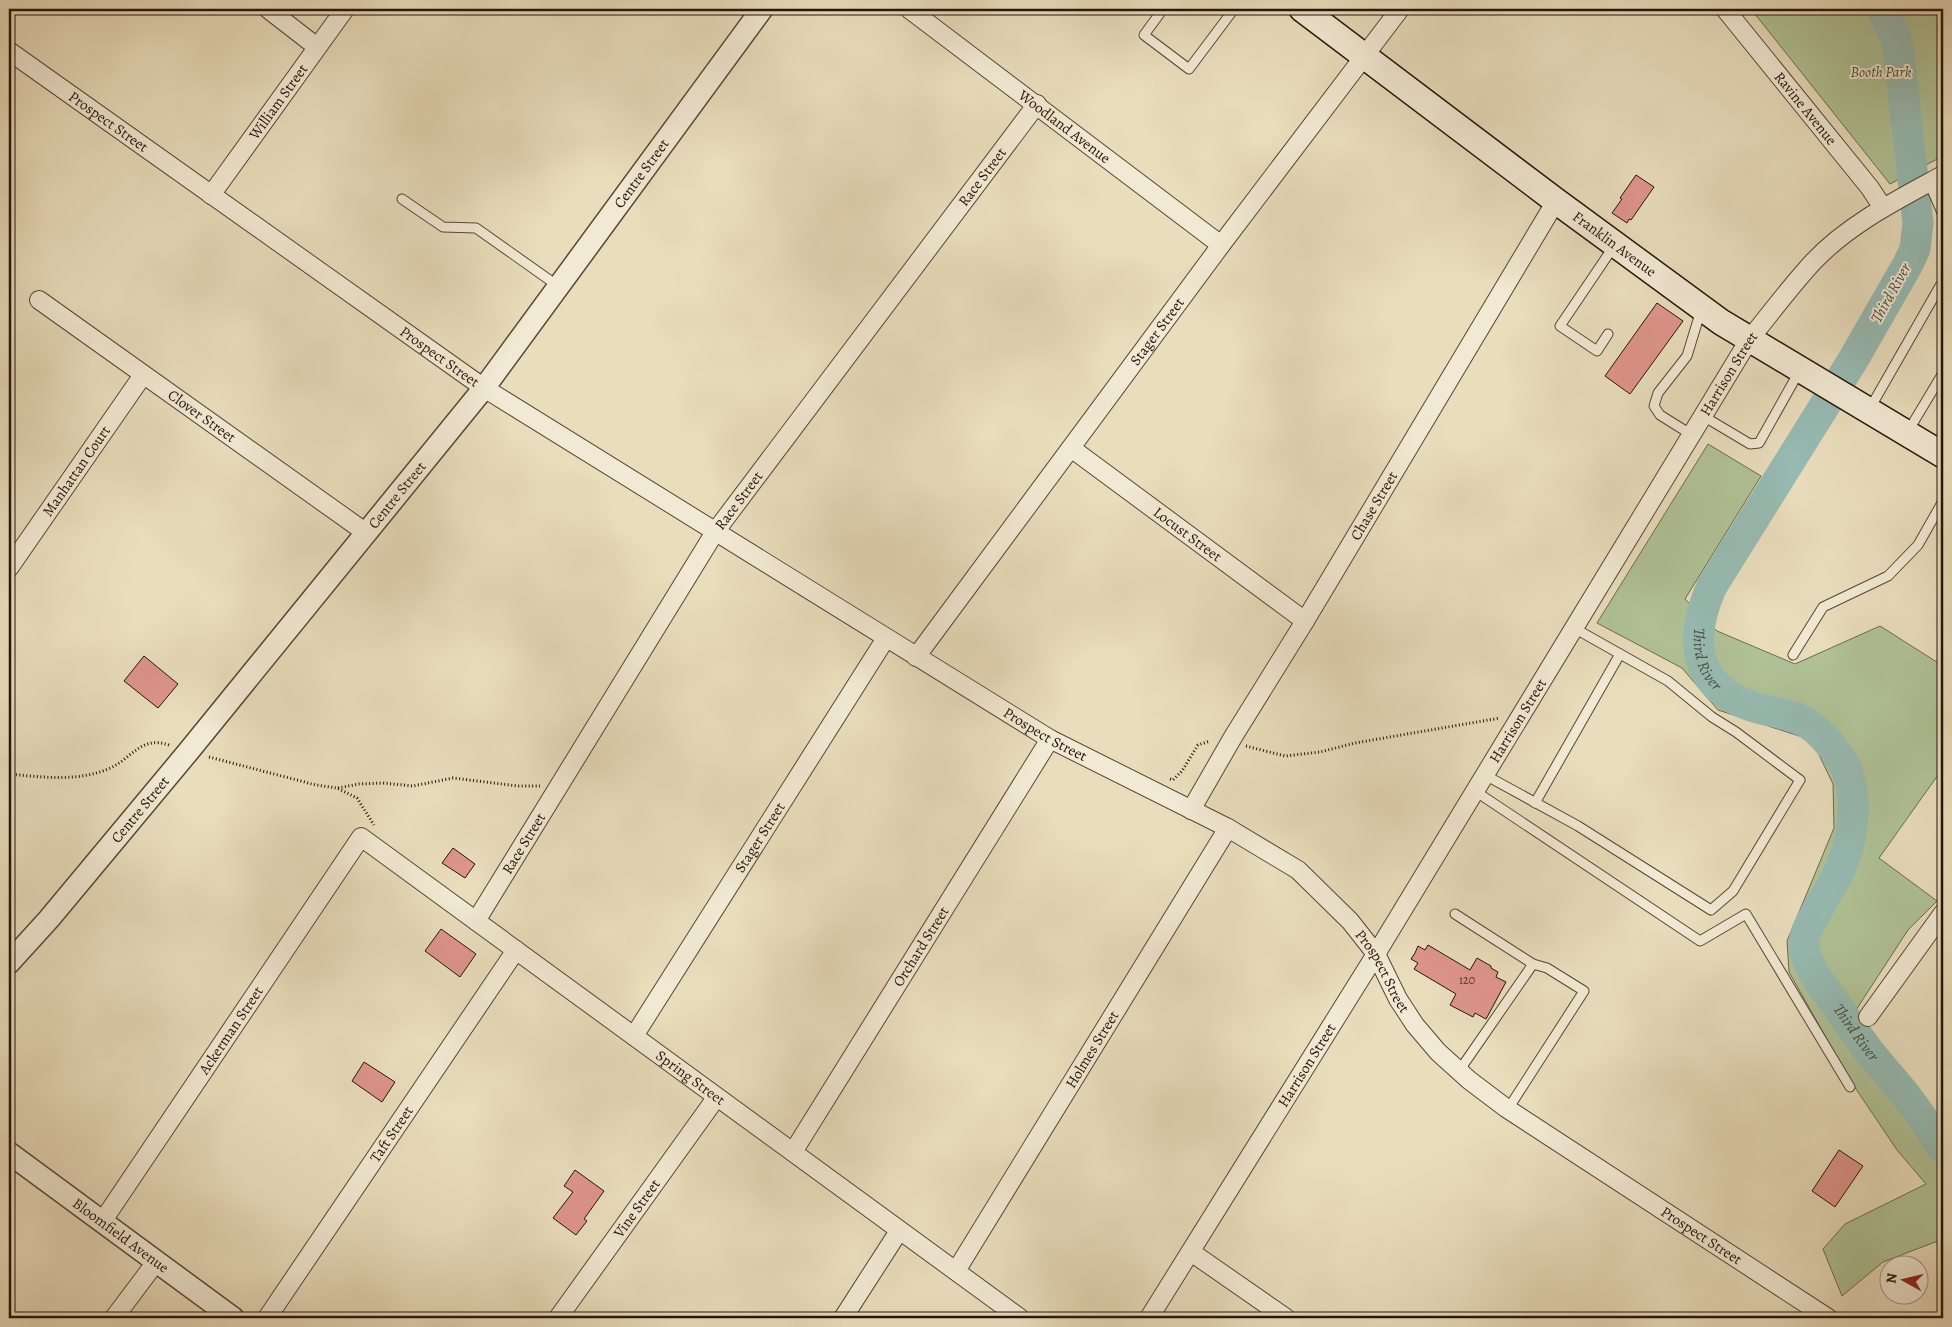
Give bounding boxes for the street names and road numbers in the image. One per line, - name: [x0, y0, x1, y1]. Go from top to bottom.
- street label: William Street: [244, 60, 312, 144]
- street label: Ravine Avenue: [1770, 68, 1842, 150]
- street label: Woodland Avenue: [1014, 85, 1115, 168]
- street label: Prospect Street: [65, 86, 152, 157]
- street label: Centre Street: [609, 135, 674, 212]
- street label: Race Street: [954, 143, 1011, 210]
- street label: Franklin Avenue: [1568, 206, 1661, 282]
- street label: Stager Street: [1125, 293, 1189, 370]
- street label: Prospect Street: [396, 321, 483, 392]
- street label: Harrison Street: [1695, 327, 1762, 420]
- street label: Clover Street: [164, 385, 240, 447]
- street label: Manhattan Court: [38, 422, 115, 520]
- street label: Centre Street: [364, 457, 430, 533]
- street label: Race Street: [710, 467, 767, 534]
- street label: Chase Street: [1346, 468, 1402, 544]
- street label: Locust Street: [1149, 502, 1226, 566]
- street label: Harrison Street: [1484, 675, 1551, 767]
- street label: Prospect Street: [1000, 703, 1090, 766]
- street label: Centre Street: [106, 772, 174, 847]
- street label: Stager Street: [730, 798, 790, 877]
- street label: Race Street: [497, 809, 550, 878]
- street label: Orchard Street: [888, 903, 953, 990]
- street label: Prospect Street: [1351, 925, 1414, 1017]
- street label: Ackerman Street: [194, 982, 268, 1079]
- street label: Holmes Street: [1061, 1007, 1123, 1092]
- street label: Harrison Street: [1273, 1019, 1340, 1111]
- street label: Spring Street: [652, 1045, 729, 1110]
- street label: Taft Street: [365, 1102, 418, 1166]
- street label: Vine Street: [608, 1175, 665, 1242]
- street label: Bloomfield Avenue: [69, 1193, 173, 1278]
- street label: Prospect Street: [1657, 1202, 1746, 1269]

